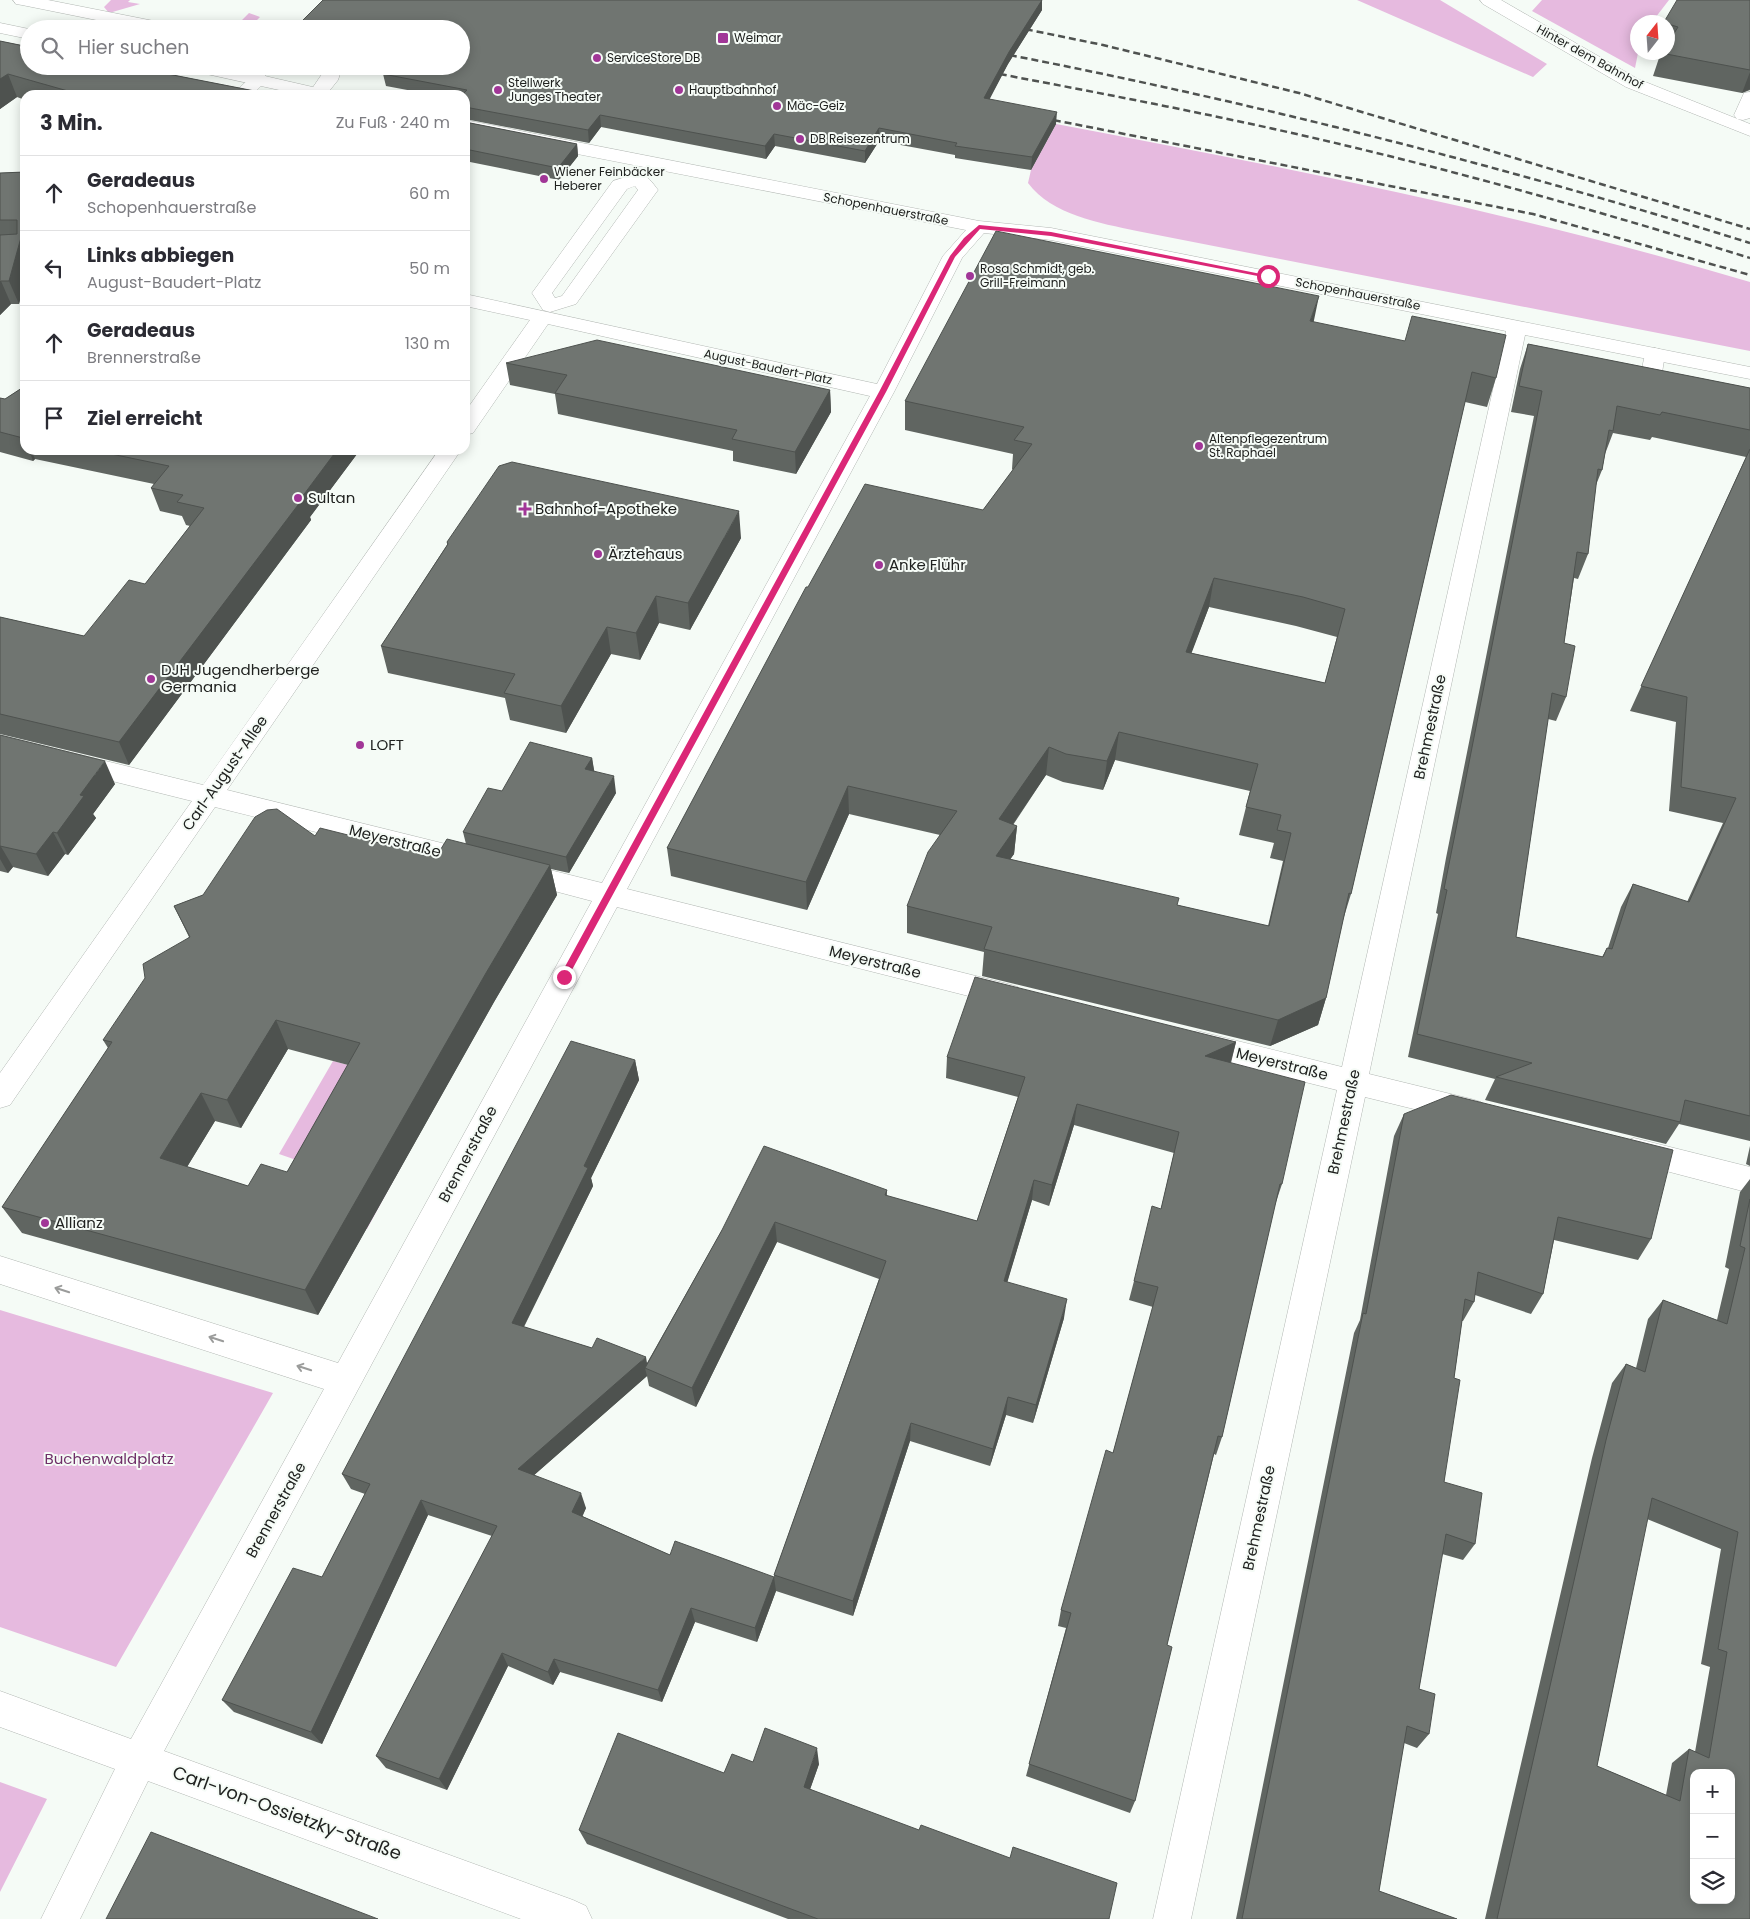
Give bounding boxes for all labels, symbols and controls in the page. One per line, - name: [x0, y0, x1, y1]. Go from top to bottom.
- north arrow: [1630, 15, 1675, 60]
- search box: [20, 20, 470, 75]
- street label: Hinter dem Bahnhof: [1534, 20, 1647, 93]
- place label: Weimar: [734, 29, 782, 46]
- marker: Weimar: [716, 31, 730, 45]
- icon: search: [38, 34, 66, 62]
- text: Hier suchen: [78, 34, 189, 61]
- place label: ServiceStore DB: [607, 49, 700, 66]
- marker: ServiceStore DB: [591, 52, 603, 64]
- place label: Stellwerk Junges Theater: [508, 74, 601, 105]
- place label: Hauptbahnhof: [689, 81, 777, 98]
- marker: Stellwerk Junges Theater: [492, 84, 504, 96]
- marker: Hauptbahnhof: [673, 84, 685, 96]
- place label: Mäc-Geiz: [787, 97, 845, 114]
- marker: Mäc-Geiz: [771, 100, 783, 112]
- text: 3 Min.: [40, 108, 103, 137]
- text: Zu Fuß · 240 m: [336, 111, 450, 134]
- place label: DB Reisezentrum: [810, 130, 910, 147]
- marker: DB Reisezentrum: [794, 133, 806, 145]
- place label: Wiener Feinbäcker Heberer: [554, 163, 665, 194]
- text: Geradeaus: [87, 167, 195, 194]
- marker: Wiener Feinbäcker Heberer: [538, 173, 550, 185]
- icon: ahead: [40, 179, 68, 207]
- text: 60 m: [409, 182, 450, 205]
- street label: Schopenhauerstraße: [822, 188, 950, 229]
- text: Schopenhauerstraße: [87, 196, 257, 219]
- text: Links abbiegen: [87, 242, 234, 269]
- icon: left: [40, 254, 68, 282]
- text: 50 m: [409, 257, 450, 280]
- place label: Rosa Schmidt, geb. Grill-Freimann: [980, 260, 1094, 291]
- route start: [1257, 265, 1280, 288]
- marker: Rosa Schmidt, geb. Grill-Freimann: [964, 270, 976, 282]
- text: August-Baudert-Platz: [87, 271, 261, 294]
- street label: Schopenhauerstraße: [1294, 273, 1422, 314]
- text: Geradeaus: [87, 317, 195, 344]
- icon: ahead: [40, 329, 68, 357]
- text: 130 m: [405, 332, 450, 355]
- street label: August-Baudert-Platz: [702, 345, 834, 388]
- text: Brennerstraße: [87, 346, 201, 369]
- icon: arrive: [40, 404, 68, 432]
- text: Ziel erreicht: [87, 405, 203, 432]
- place label: Altenpflegezentrum St. Raphael: [1209, 430, 1327, 461]
- marker: Altenpflegezentrum St. Raphael: [1193, 440, 1205, 452]
- place label: Sultan: [308, 487, 355, 508]
- marker: Sultan: [292, 492, 304, 504]
- place label: Bahnhof-Apotheke: [535, 498, 677, 519]
- marker: Bahnhof-Apotheke: [519, 503, 531, 515]
- place label: Ärztehaus: [608, 543, 683, 564]
- marker: Ärztehaus: [592, 548, 604, 560]
- place label: Anke Flühr: [889, 554, 966, 575]
- marker: Anke Flühr: [873, 559, 885, 571]
- place label: DJH Jugendherberge Germania: [161, 659, 320, 697]
- street label: Brehmestraße: [1408, 672, 1451, 781]
- marker: DJH Jugendherberge Germania: [145, 673, 157, 685]
- street label: Carl-August-Allee: [177, 711, 272, 835]
- place label: LOFT: [370, 734, 404, 755]
- marker: LOFT: [354, 739, 366, 751]
- street label: Meyerstraße: [347, 819, 443, 862]
- street label: Meyerstraße: [827, 940, 923, 983]
- route end: [553, 966, 576, 989]
- street label: Meyerstraße: [1234, 1042, 1330, 1085]
- street label: Brehmestraße: [1322, 1067, 1365, 1176]
- street label: Brennerstraße: [433, 1102, 502, 1206]
- place label: Allianz: [55, 1212, 103, 1233]
- marker: Allianz: [39, 1217, 51, 1229]
- one-way arrow: [54, 1284, 70, 1294]
- one-way arrow: [209, 1334, 225, 1344]
- one-way arrow: [296, 1362, 312, 1372]
- park label: Buchenwaldplatz: [45, 1448, 174, 1469]
- street label: Brennerstraße: [241, 1458, 311, 1562]
- street label: Brehmestraße: [1237, 1463, 1280, 1572]
- street label: Carl-von-Ossietzky-Straße: [169, 1759, 405, 1866]
- map controls: [1690, 1769, 1735, 1904]
- button: +: [1690, 1769, 1735, 1814]
- button: −: [1690, 1814, 1735, 1859]
- button: layers: [1690, 1859, 1735, 1904]

